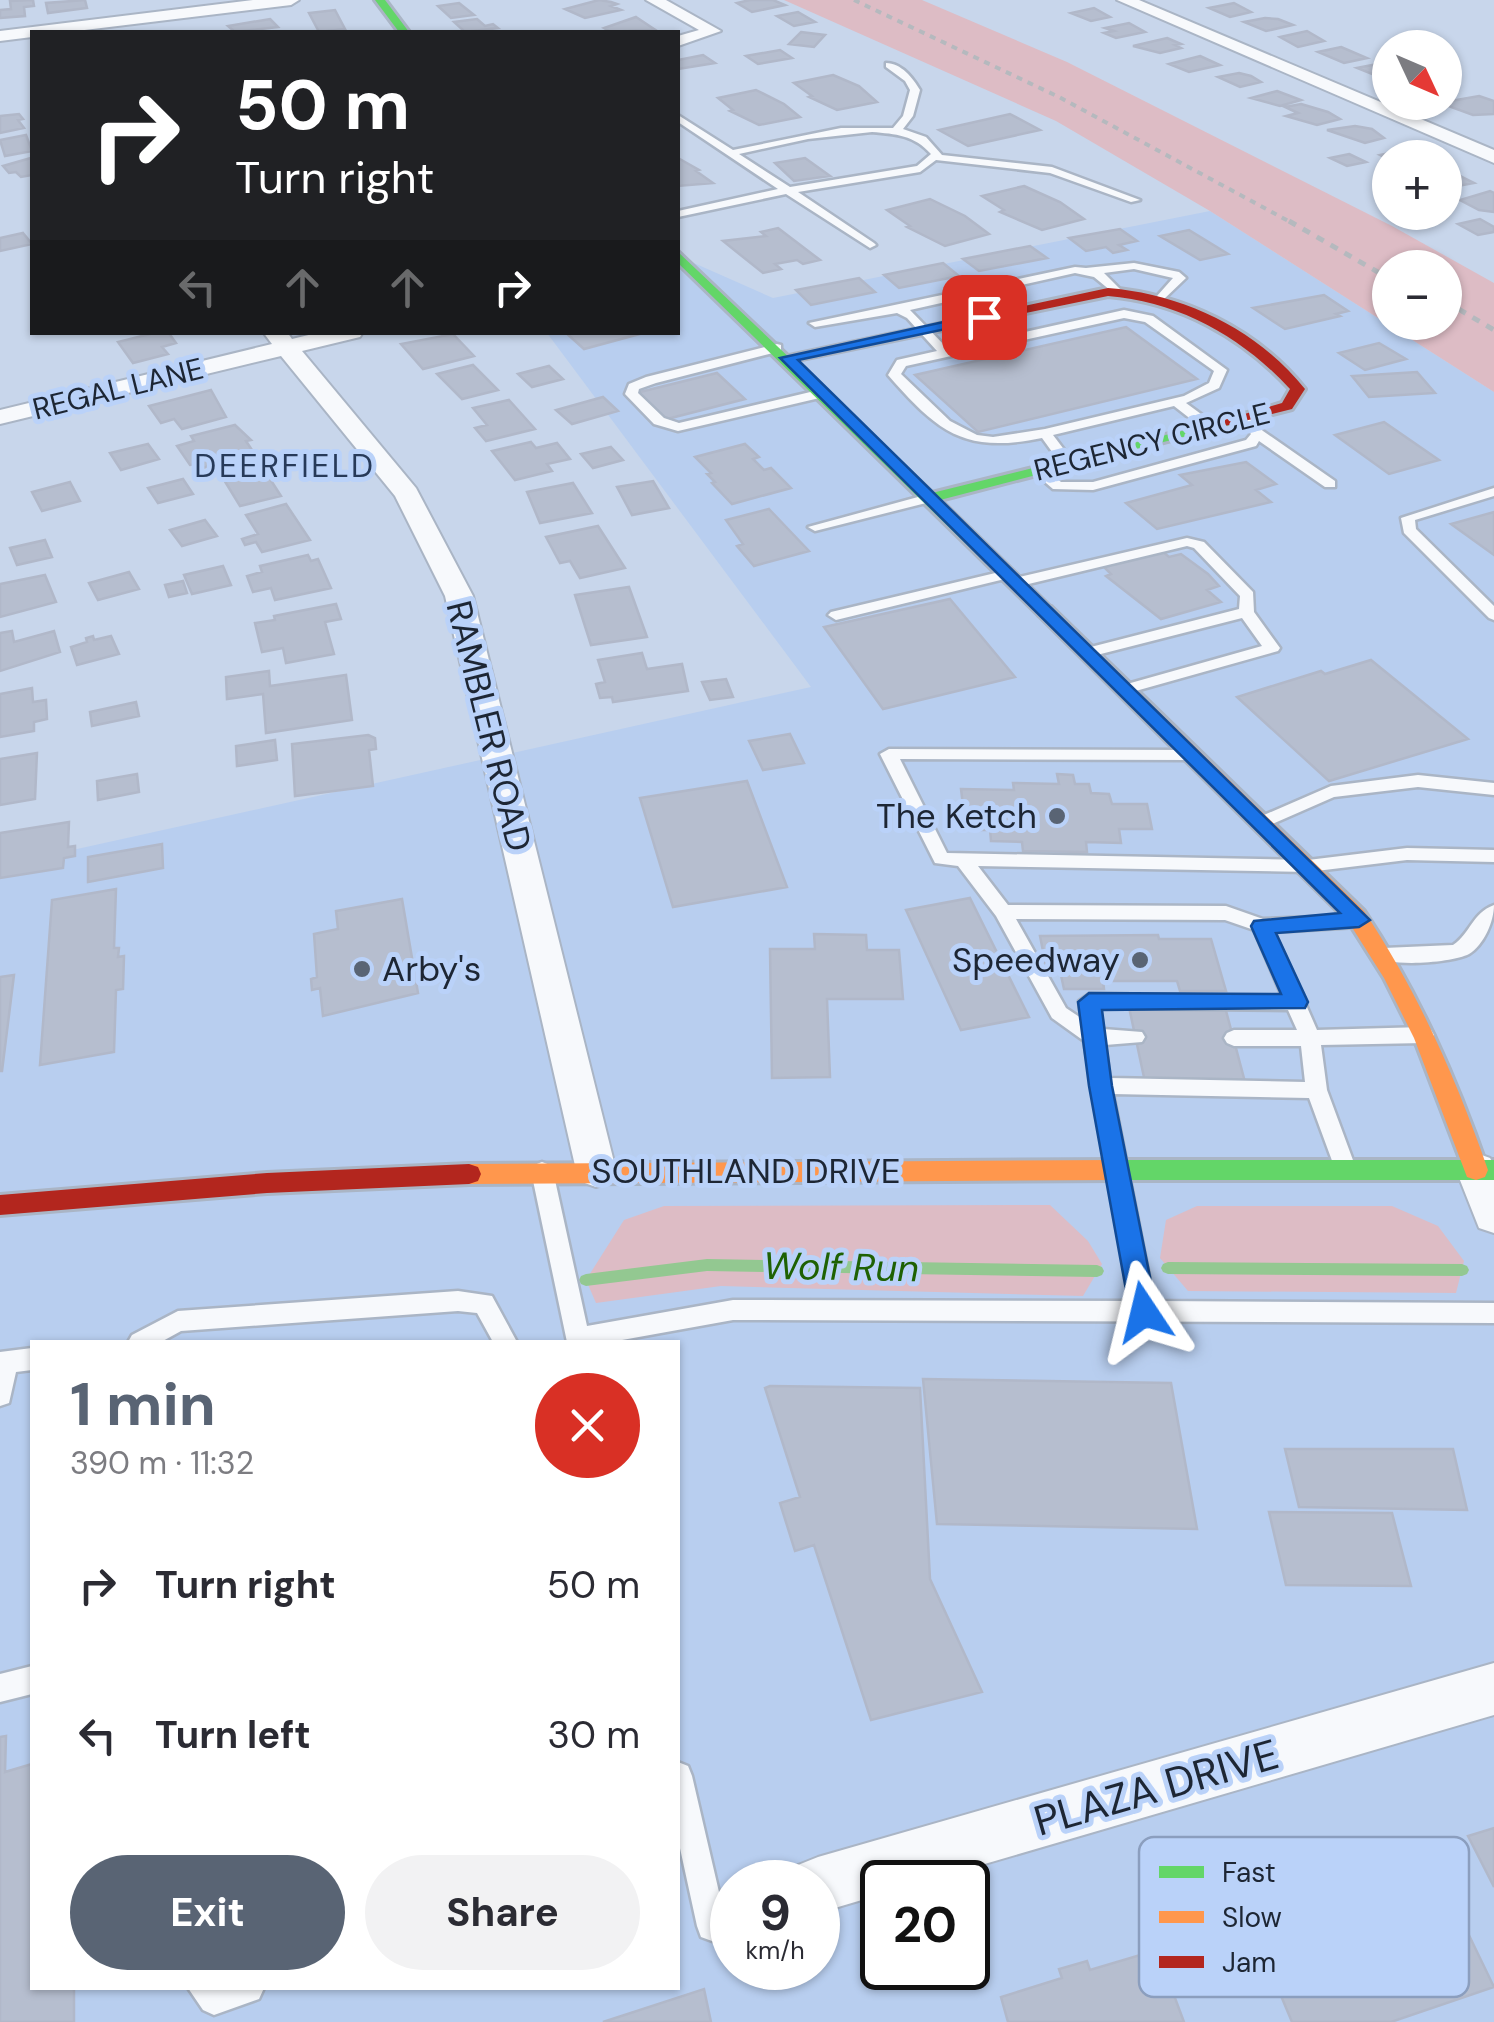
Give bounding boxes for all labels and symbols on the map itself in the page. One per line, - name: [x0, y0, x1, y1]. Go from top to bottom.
- north arrow: [1372, 30, 1462, 120]
- pin: [942, 275, 1027, 360]
- street label: REGAL LANE: [28, 348, 207, 429]
- street label: REGENCY CIRCLE: [1030, 393, 1274, 490]
- district label: DEERFIELD: [194, 445, 376, 487]
- street label: RAMBLER ROAD: [436, 596, 542, 856]
- place label: The Ketch: [876, 793, 1037, 839]
- marker: The Ketch: [1046, 805, 1068, 827]
- place label: Speedway: [952, 937, 1120, 983]
- place label: Arby's: [382, 946, 481, 992]
- marker: Speedway: [1129, 949, 1151, 971]
- marker: Arby's: [351, 958, 373, 980]
- street label: SOUTHLAND DRIVE: [591, 1148, 901, 1194]
- water label: Wolf Run: [763, 1241, 919, 1293]
- position arrow: [1092, 1260, 1196, 1364]
- street label: PLAZA DRIVE: [1028, 1726, 1285, 1849]
- legend: [1139, 1837, 1469, 1997]
- text: Fast: [1222, 1854, 1276, 1891]
- speed limit sign: 20: [860, 1860, 990, 1990]
- text: Slow: [1222, 1899, 1282, 1936]
- text: Jam: [1222, 1944, 1276, 1981]

